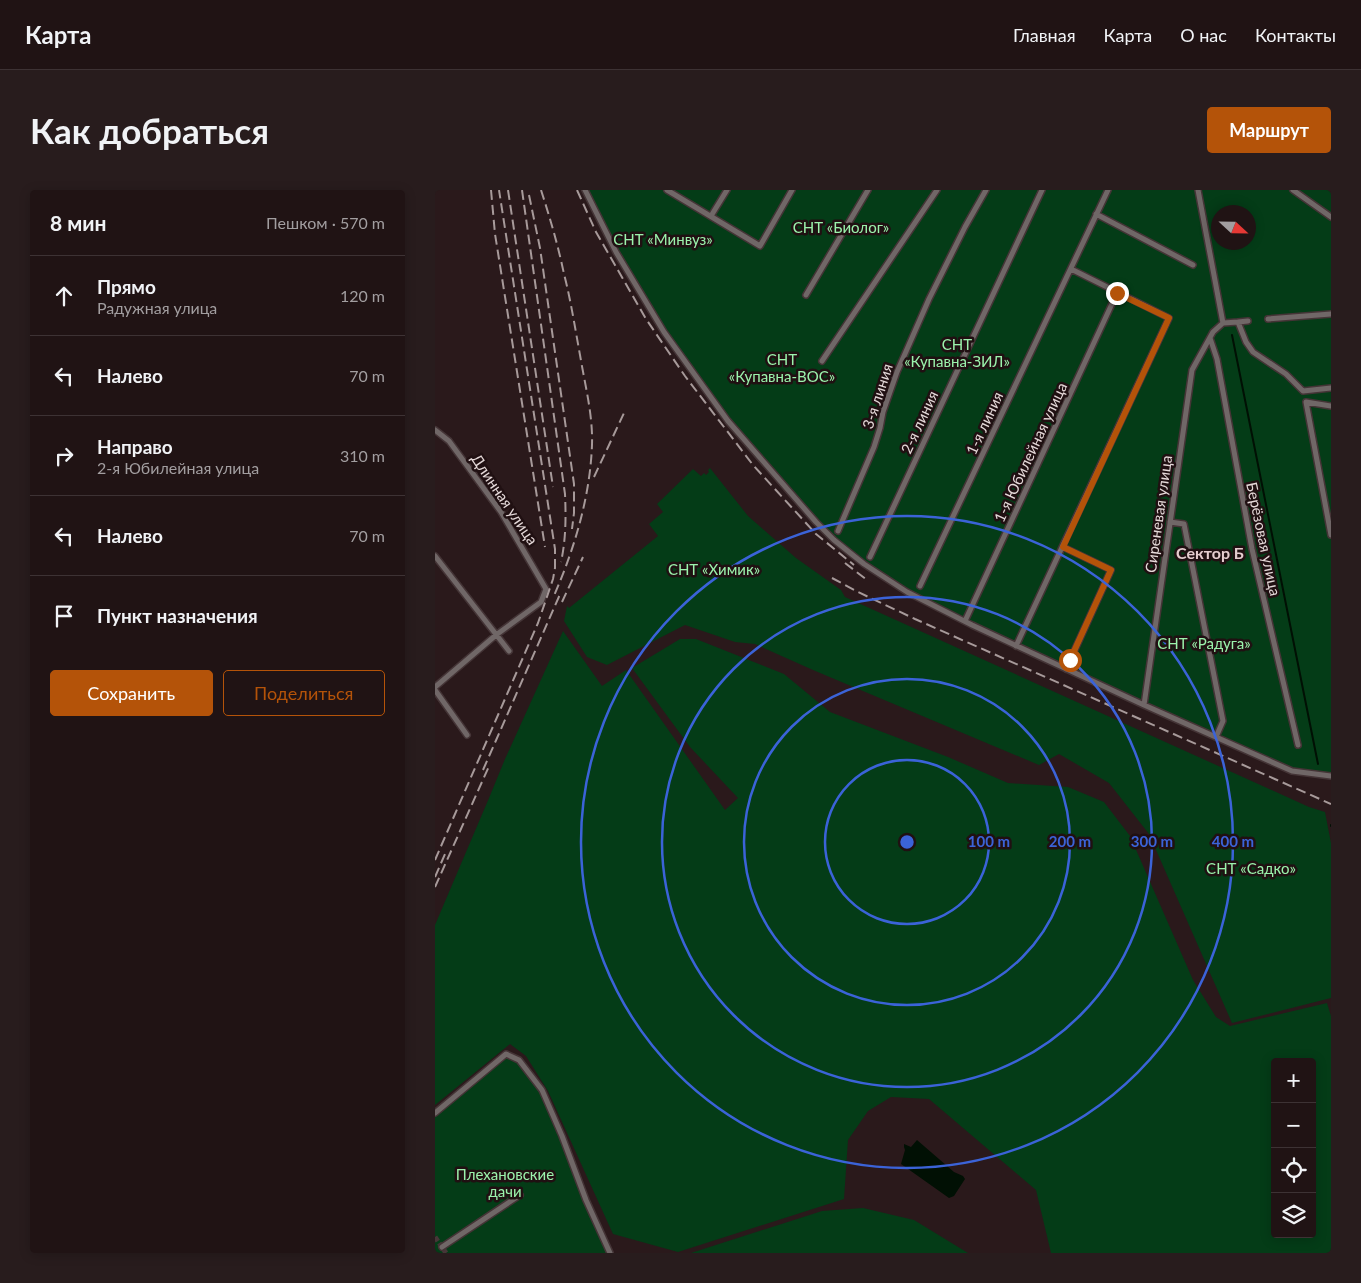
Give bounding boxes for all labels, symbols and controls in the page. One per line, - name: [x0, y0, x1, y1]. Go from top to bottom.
- text: Карта: [25, 20, 92, 49]
- text: Главная: [1013, 24, 1076, 46]
- text: Карта: [1104, 24, 1152, 46]
- text: О нас: [1180, 24, 1227, 46]
- text: Контакты: [1255, 24, 1336, 46]
- button: Маршрут: [1207, 107, 1331, 153]
- text: Как добраться: [30, 109, 269, 151]
- north arrow: [1211, 205, 1256, 250]
- text: 8 мин: [50, 210, 107, 235]
- text: Пешком · 570 m: [266, 213, 385, 232]
- park label: СНТ «Биолог»: [793, 218, 889, 236]
- park label: СНТ «Минвуз»: [613, 230, 713, 248]
- text: Прямо: [97, 275, 156, 298]
- icon: ahead: [50, 282, 78, 310]
- route end: [1106, 282, 1129, 305]
- text: 120 m: [340, 286, 385, 305]
- text: Радужная улица: [97, 298, 217, 317]
- park label: СНТ «Купавна-ЗИЛ»: [904, 335, 1010, 370]
- park label: СНТ «Купавна-ВОС»: [729, 350, 835, 385]
- street label: 3-я линия: [858, 361, 896, 431]
- icon: left: [50, 362, 78, 390]
- text: Налево: [97, 364, 163, 387]
- text: 70 m: [349, 366, 385, 385]
- street label: 1-я Юбилейная улица: [990, 379, 1070, 525]
- street label: 2-я линия: [897, 388, 941, 456]
- street label: 1-я линия: [962, 389, 1006, 457]
- text: Направо: [97, 435, 173, 458]
- icon: right: [50, 442, 78, 470]
- text: 310 m: [340, 446, 385, 465]
- street label: Длинная улица: [468, 450, 542, 548]
- street label: Сиреневая улица: [1141, 454, 1175, 574]
- text: 2-я Юбилейная улица: [97, 458, 259, 477]
- street label: Берёзовая улица: [1243, 480, 1285, 598]
- icon: left: [50, 522, 78, 550]
- text: Налево: [97, 524, 163, 547]
- text: 70 m: [349, 526, 385, 545]
- district label: Сектор Б: [1176, 543, 1244, 562]
- park label: СНТ «Химик»: [668, 560, 760, 578]
- icon: arrive: [50, 602, 78, 630]
- text: Пункт назначения: [97, 604, 258, 627]
- park label: СНТ «Радуга»: [1157, 634, 1251, 652]
- route start: [1059, 649, 1082, 672]
- button: Сохранить: [50, 670, 213, 716]
- button: Поделиться: [223, 670, 385, 716]
- text: 100 m: [968, 832, 1010, 850]
- text: 200 m: [1049, 832, 1091, 850]
- text: 300 m: [1131, 832, 1173, 850]
- text: 400 m: [1212, 832, 1254, 850]
- centre of rings: [898, 833, 916, 851]
- park label: СНТ «Садко»: [1206, 859, 1296, 877]
- map controls: [1271, 1058, 1316, 1238]
- button: +: [1271, 1058, 1316, 1103]
- button: −: [1271, 1103, 1316, 1148]
- button: locate: [1271, 1148, 1316, 1193]
- park label: Плехановские дачи: [456, 1165, 554, 1200]
- button: layers: [1271, 1193, 1316, 1238]

